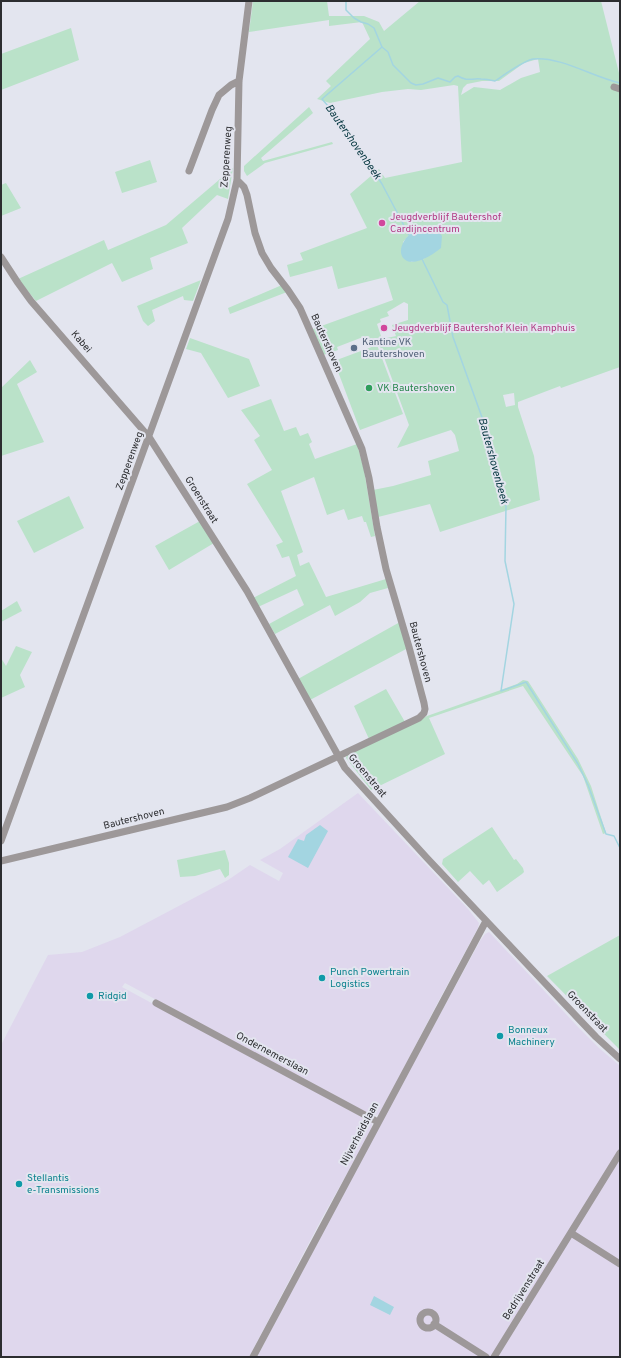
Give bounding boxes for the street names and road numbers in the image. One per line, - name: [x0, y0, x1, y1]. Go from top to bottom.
- street label: Zepperenweg: [218, 126, 236, 188]
- street label: Bautershoven: [307, 312, 345, 374]
- street label: Kabei: [68, 328, 94, 356]
- street label: Zepperenweg: [113, 430, 147, 492]
- street label: Groenstraat: [181, 474, 221, 526]
- street label: Bautershoven: [406, 620, 434, 684]
- street label: Groenstraat: [345, 751, 389, 801]
- street label: Bautershoven: [102, 805, 166, 833]
- street label: Groenstraat: [564, 988, 610, 1036]
- street label: Ondernemerslaan: [233, 1029, 311, 1079]
- street label: Nijverheidslaan: [338, 1100, 382, 1168]
- street label: Bedrijvenstraat: [500, 1257, 548, 1323]

